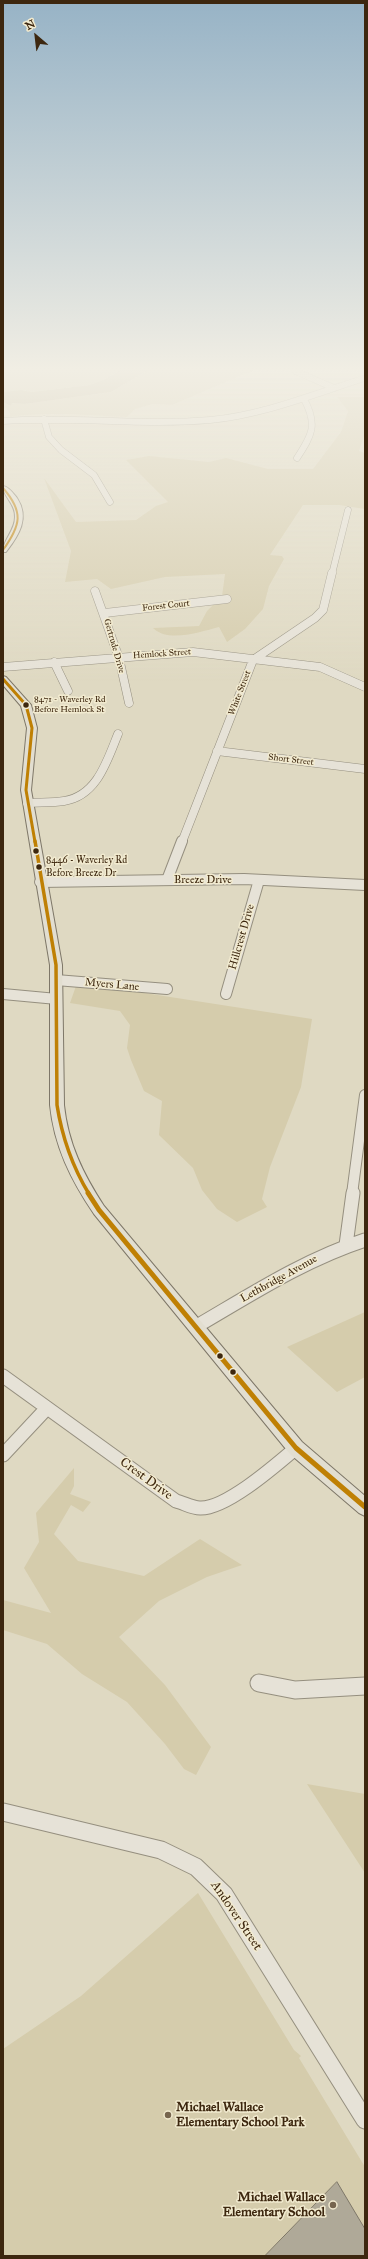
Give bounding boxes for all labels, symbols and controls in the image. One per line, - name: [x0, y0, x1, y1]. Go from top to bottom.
- north arrow: [16, 16, 56, 56]
- text: N: [23, 17, 37, 33]
- street label: Forest Court: [142, 598, 190, 614]
- street label: Gertrude Drive: [101, 618, 127, 674]
- street label: Hemlock Street: [133, 647, 191, 661]
- street label: White Street: [226, 669, 254, 717]
- place label: 8471 - Waverley Rd Before Hemlock St: [34, 695, 106, 716]
- marker: 8471 - Waverley Rd Before Hemlock St: [21, 700, 31, 710]
- street label: Short Street: [268, 752, 314, 768]
- unlabelled marker: [31, 846, 41, 856]
- place label: 8446 - Waverley Rd Before Breeze Dr: [46, 855, 127, 878]
- marker: 8446 - Waverley Rd Before Breeze Dr: [34, 862, 44, 872]
- street label: Breeze Drive: [174, 873, 232, 887]
- street label: Hillcrest Drive: [226, 903, 258, 971]
- street label: Myers Lane: [84, 976, 140, 994]
- street label: Lethbridge Avenue: [238, 1252, 320, 1306]
- unlabelled marker: [215, 1351, 225, 1361]
- unlabelled marker: [228, 1367, 238, 1377]
- street label: Crest Drive: [117, 1455, 175, 1503]
- street label: Andover Street: [207, 1878, 265, 1954]
- place label: Michael Wallace Elementary School Park: [176, 2100, 305, 2131]
- marker: Michael Wallace Elementary School Park: [163, 2110, 173, 2120]
- place label: Michael Wallace Elementary School: [223, 2190, 325, 2221]
- marker: Michael Wallace Elementary School: [328, 2200, 338, 2210]

